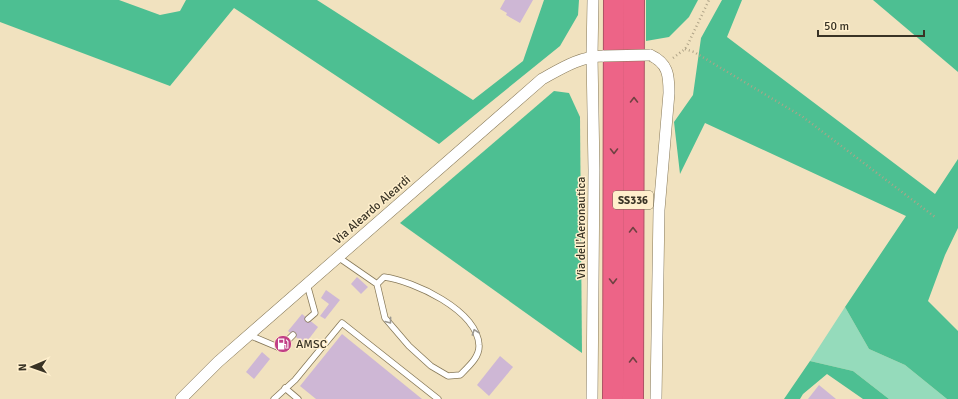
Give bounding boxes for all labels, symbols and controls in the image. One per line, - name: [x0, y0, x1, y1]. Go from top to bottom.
- scale bar: [818, 12, 924, 38]
- text: 50 m: [824, 19, 849, 34]
- one-way arrow: [630, 97, 638, 103]
- one-way arrow: [610, 148, 618, 154]
- street label: Via Aleardo Aleardi: [330, 172, 414, 248]
- street label: Via dell'Aeronautica: [574, 177, 589, 279]
- road number: SS336: [613, 191, 653, 209]
- one-way arrow: [629, 227, 637, 233]
- one-way arrow: [609, 278, 617, 284]
- one-way arrow: [384, 317, 391, 324]
- one-way arrow: [471, 329, 480, 336]
- fuel station icon: AMSC: [273, 334, 293, 354]
- place label: AMSC: [296, 337, 327, 352]
- north arrow: [12, 347, 52, 387]
- one-way arrow: [629, 357, 637, 363]
- text: N: [16, 363, 29, 371]

